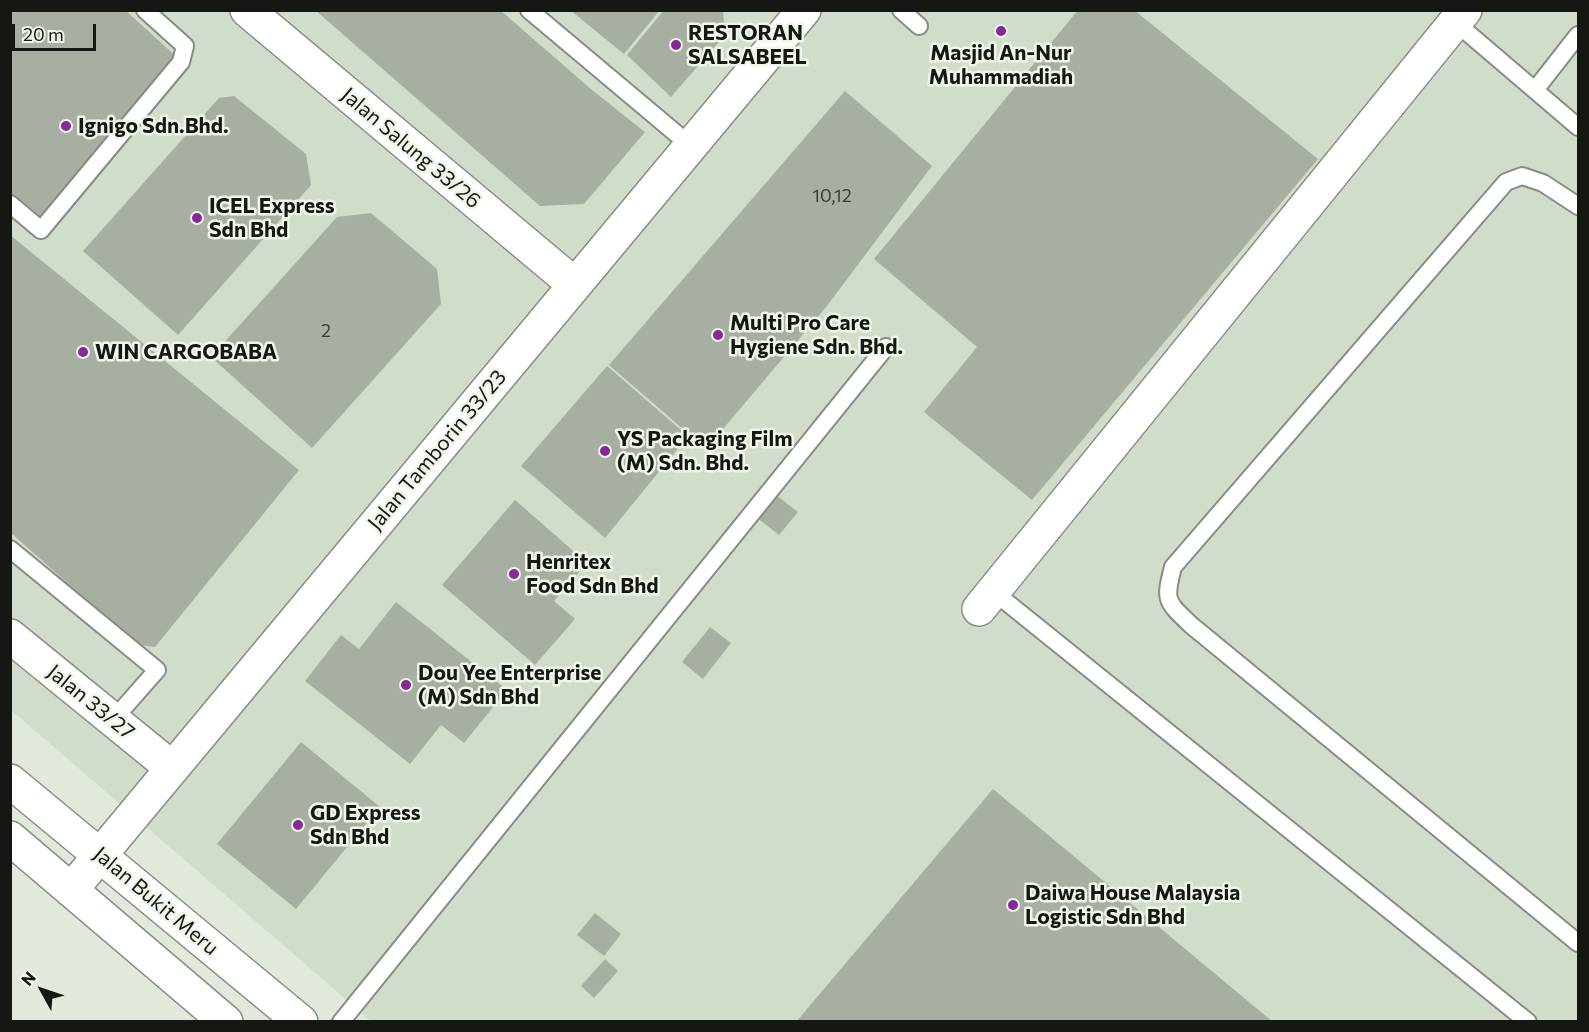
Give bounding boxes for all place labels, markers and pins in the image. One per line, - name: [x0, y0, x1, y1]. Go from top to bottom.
- place label: RESTORAN SALSABEEL: [688, 20, 807, 70]
- marker: Masjid An-Nur Muhammadiah: [994, 24, 1008, 38]
- marker: RESTORAN SALSABEEL: [669, 38, 683, 52]
- place label: Masjid An-Nur Muhammadiah: [929, 40, 1073, 90]
- place label: Ignigo Sdn.Bhd.: [78, 113, 229, 139]
- marker: Ignigo Sdn.Bhd.: [59, 119, 73, 133]
- place label: ICEL Express Sdn Bhd: [209, 193, 334, 243]
- marker: ICEL Express Sdn Bhd: [190, 211, 204, 225]
- place label: Multi Pro Care Hygiene Sdn. Bhd.: [730, 310, 903, 360]
- marker: Multi Pro Care Hygiene Sdn. Bhd.: [711, 328, 725, 342]
- place label: WIN CARGOBABA: [95, 339, 277, 365]
- marker: WIN CARGOBABA: [76, 345, 90, 359]
- place label: YS Packaging Film (M) Sdn. Bhd.: [617, 426, 792, 476]
- marker: YS Packaging Film (M) Sdn. Bhd.: [598, 444, 612, 458]
- place label: Henritex Food Sdn Bhd: [526, 549, 659, 599]
- marker: Henritex Food Sdn Bhd: [507, 567, 521, 581]
- place label: Dou Yee Enterprise (M) Sdn Bhd: [418, 660, 601, 710]
- marker: Dou Yee Enterprise (M) Sdn Bhd: [399, 678, 413, 692]
- place label: GD Express Sdn Bhd: [310, 800, 421, 850]
- marker: GD Express Sdn Bhd: [291, 818, 305, 832]
- place label: Daiwa House Malaysia Logistic Sdn Bhd: [1025, 880, 1240, 930]
- marker: Daiwa House Malaysia Logistic Sdn Bhd: [1006, 898, 1020, 912]

